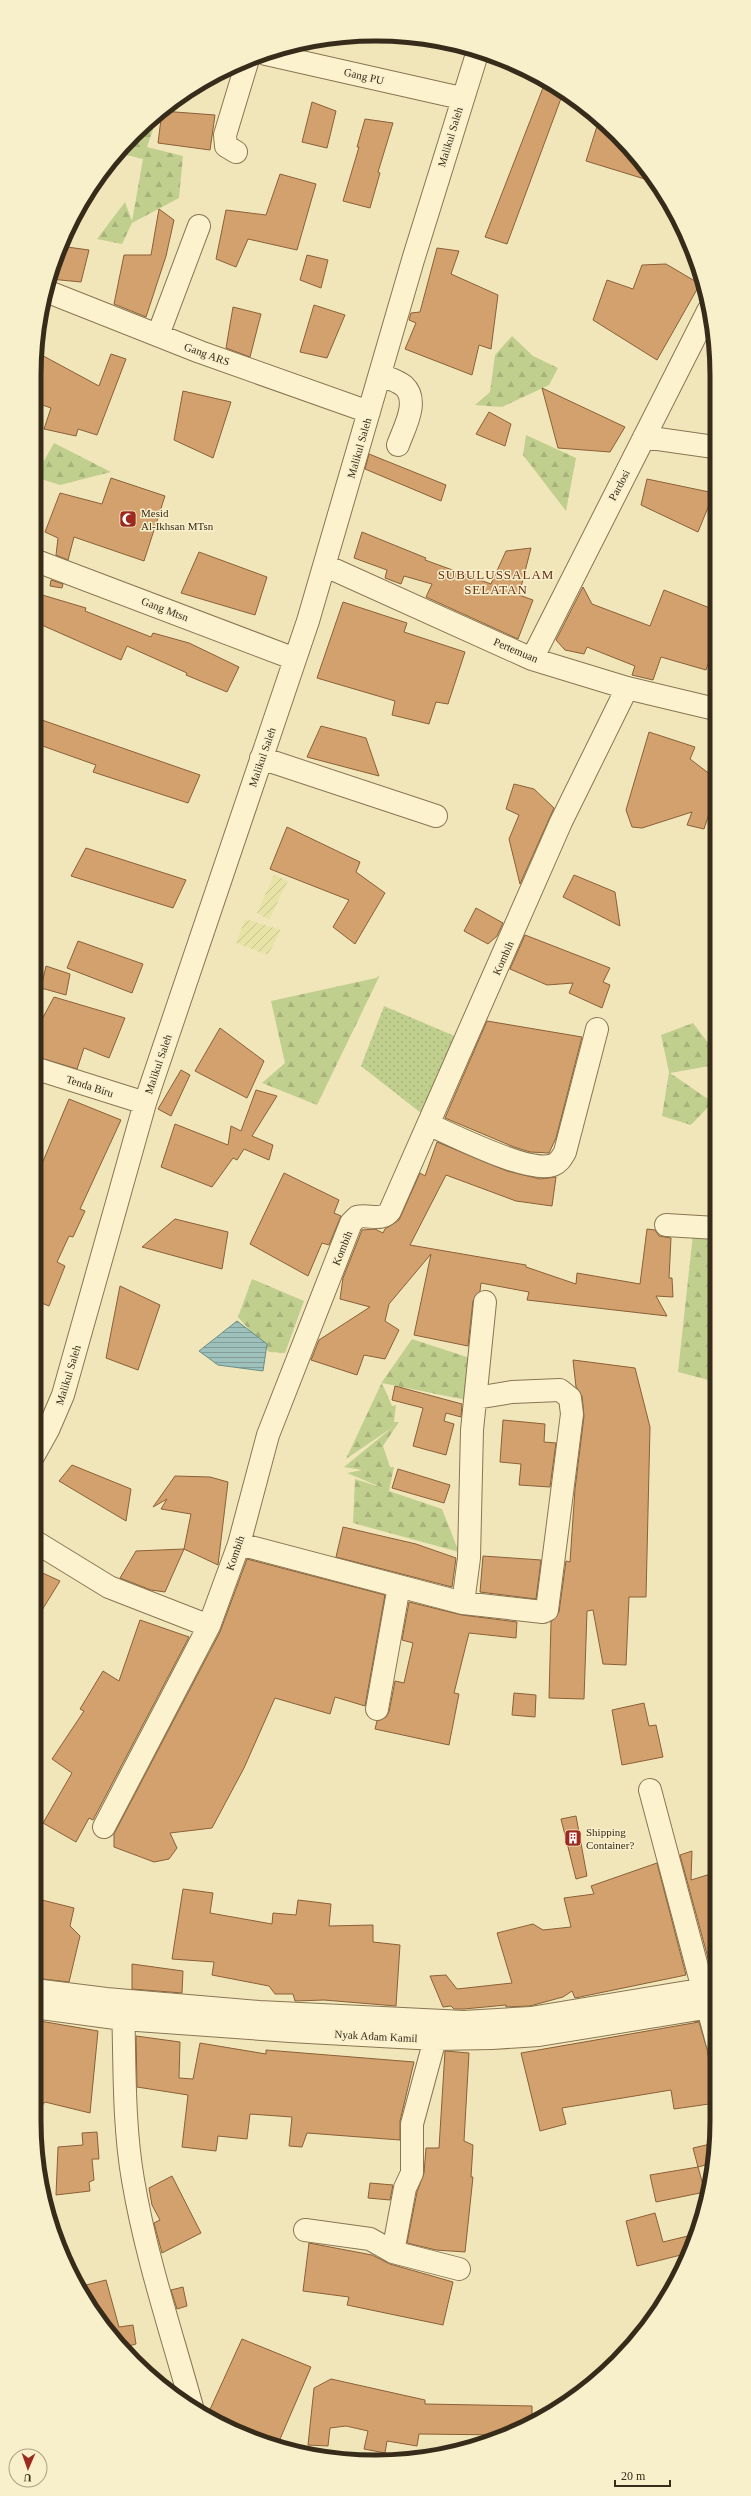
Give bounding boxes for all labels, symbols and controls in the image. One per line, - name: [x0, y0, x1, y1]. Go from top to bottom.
- street label: Gang PU: [343, 66, 385, 86]
- street label: Malikul Saleh: [435, 105, 465, 168]
- street label: Gang ARS: [183, 340, 231, 368]
- street label: Malikul Saleh: [345, 416, 373, 479]
- street label: Pardosi: [606, 468, 632, 502]
- place label: Mesid Al-Ikhsan MTsn: [141, 507, 214, 532]
- mosque icon: Mesid Al-Ikhsan MTsn: [118, 509, 138, 529]
- district label: SUBULUSSALAM SELATAN: [438, 567, 554, 597]
- street label: Gang Mtsn: [140, 595, 191, 624]
- street label: Pertemuan: [492, 635, 540, 665]
- street label: Malikul Saleh: [246, 725, 278, 788]
- street label: Kombih: [490, 939, 516, 977]
- street label: Malikul Saleh: [142, 1032, 174, 1095]
- street label: Tenda Biru: [65, 1073, 116, 1099]
- street label: Kombih: [330, 1229, 355, 1267]
- street label: Malikul Saleh: [53, 1343, 83, 1406]
- street label: Kombih: [223, 1534, 247, 1572]
- place label: Shipping Container?: [586, 1826, 634, 1851]
- building icon: Shipping Container?: [563, 1828, 583, 1848]
- street label: Nyak Adam Kamil: [334, 2028, 418, 2044]
- north arrow: [8, 2448, 48, 2488]
- scale bar: [615, 2462, 670, 2488]
- text: 20 m: [621, 2469, 646, 2483]
- text: U: [23, 2472, 32, 2484]

